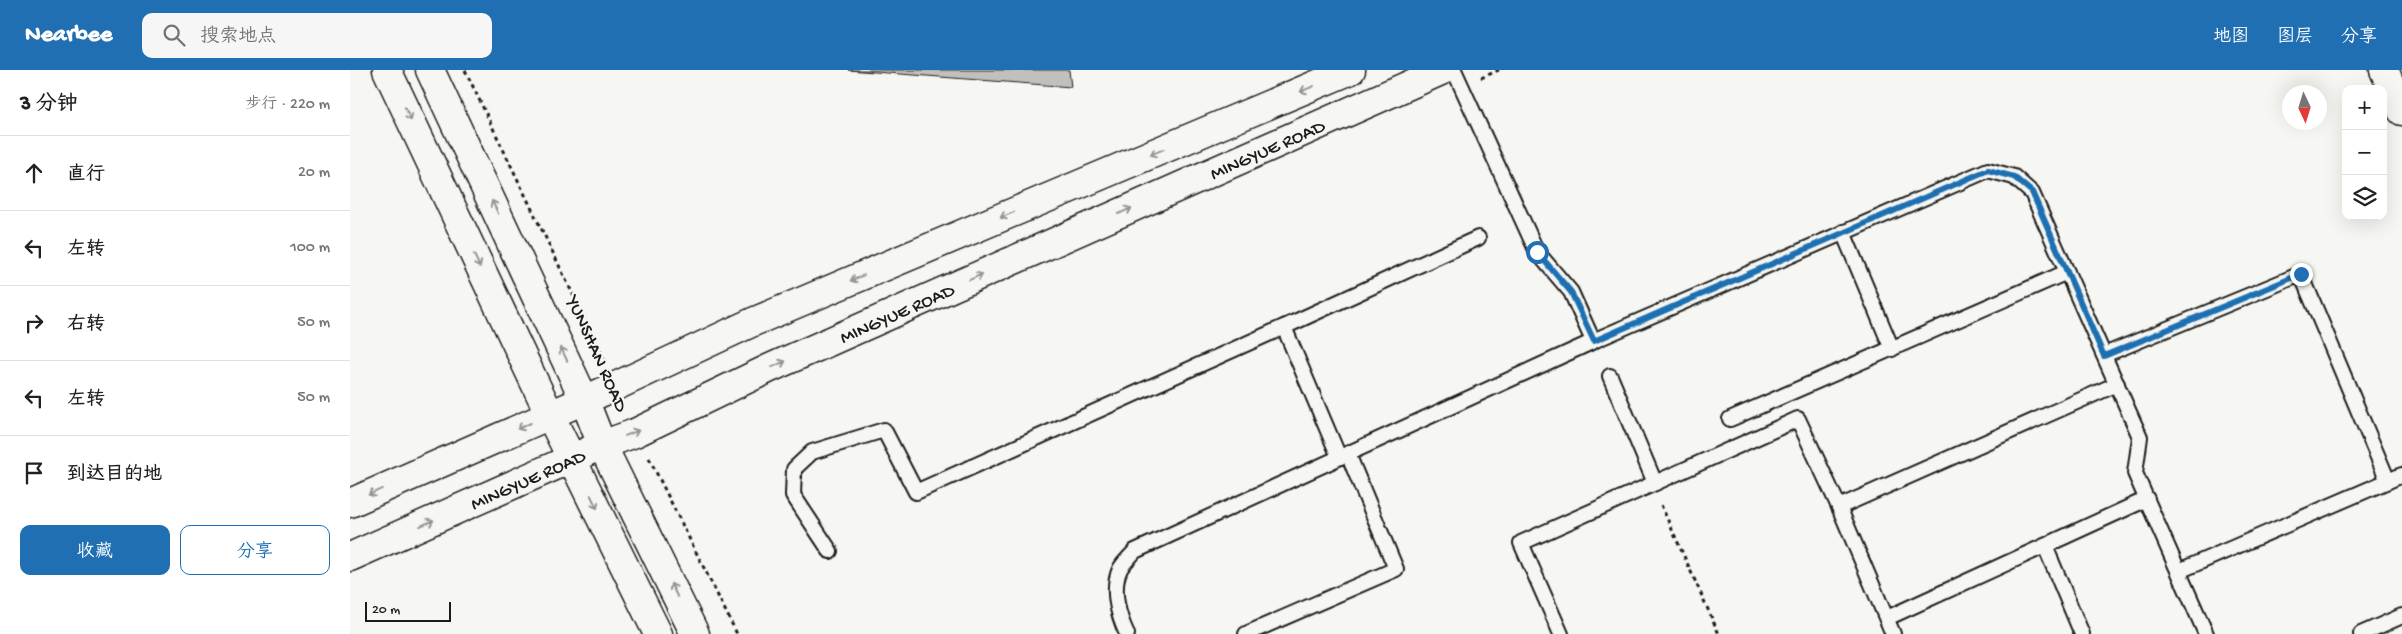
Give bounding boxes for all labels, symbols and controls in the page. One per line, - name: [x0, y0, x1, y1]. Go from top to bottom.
- search box: [142, 13, 492, 58]
- text: Nearbee: [25, 21, 112, 50]
- icon: search: [160, 21, 188, 49]
- text: 搜索地点: [200, 26, 276, 49]
- text: 地图: [2213, 27, 2249, 48]
- text: 图层: [2277, 27, 2313, 48]
- text: 分享: [2341, 27, 2377, 48]
- one-way arrow: [1299, 85, 1315, 94]
- north arrow: [2282, 85, 2327, 130]
- map controls: [2342, 85, 2387, 220]
- button: +: [2342, 85, 2387, 130]
- text: 3 分钟: [20, 93, 78, 118]
- text: 步行 · 220 m: [245, 96, 330, 115]
- one-way arrow: [404, 106, 413, 121]
- street label: MINGYUE ROAD: [1207, 116, 1330, 187]
- button: −: [2342, 130, 2387, 175]
- one-way arrow: [1150, 148, 1165, 157]
- icon: ahead: [20, 159, 48, 187]
- text: 直行: [67, 164, 105, 187]
- text: 20 m: [298, 164, 330, 183]
- button: layers: [2342, 175, 2387, 220]
- one-way arrow: [489, 200, 499, 215]
- one-way arrow: [1117, 206, 1132, 216]
- one-way arrow: [1000, 211, 1015, 220]
- icon: left: [20, 234, 48, 262]
- text: 左转: [67, 239, 105, 262]
- text: 100 m: [290, 239, 330, 258]
- route start: [1526, 241, 1549, 264]
- one-way arrow: [473, 253, 483, 268]
- route end: [2290, 263, 2313, 286]
- one-way arrow: [968, 272, 983, 282]
- one-way arrow: [850, 274, 865, 284]
- street label: MINGYUE ROAD: [837, 279, 959, 351]
- street label: YUNSHAN ROAD: [559, 291, 632, 417]
- icon: right: [20, 309, 48, 337]
- text: 右转: [67, 314, 105, 337]
- text: 50 m: [297, 314, 330, 333]
- one-way arrow: [558, 347, 568, 362]
- one-way arrow: [771, 359, 786, 369]
- icon: left: [20, 384, 48, 412]
- text: 左转: [67, 389, 105, 412]
- text: 50 m: [297, 389, 330, 408]
- one-way arrow: [517, 422, 532, 432]
- one-way arrow: [624, 428, 639, 438]
- street label: MINGYUE ROAD: [468, 446, 590, 517]
- icon: arrive: [20, 459, 48, 487]
- text: 到达目的地: [67, 464, 162, 487]
- one-way arrow: [368, 487, 383, 497]
- one-way arrow: [589, 495, 599, 510]
- one-way arrow: [419, 518, 434, 527]
- button: 收藏: [20, 525, 170, 575]
- button: 分享: [180, 525, 330, 575]
- one-way arrow: [669, 583, 678, 598]
- scale bar: [365, 599, 451, 622]
- text: 20 m: [372, 602, 400, 619]

